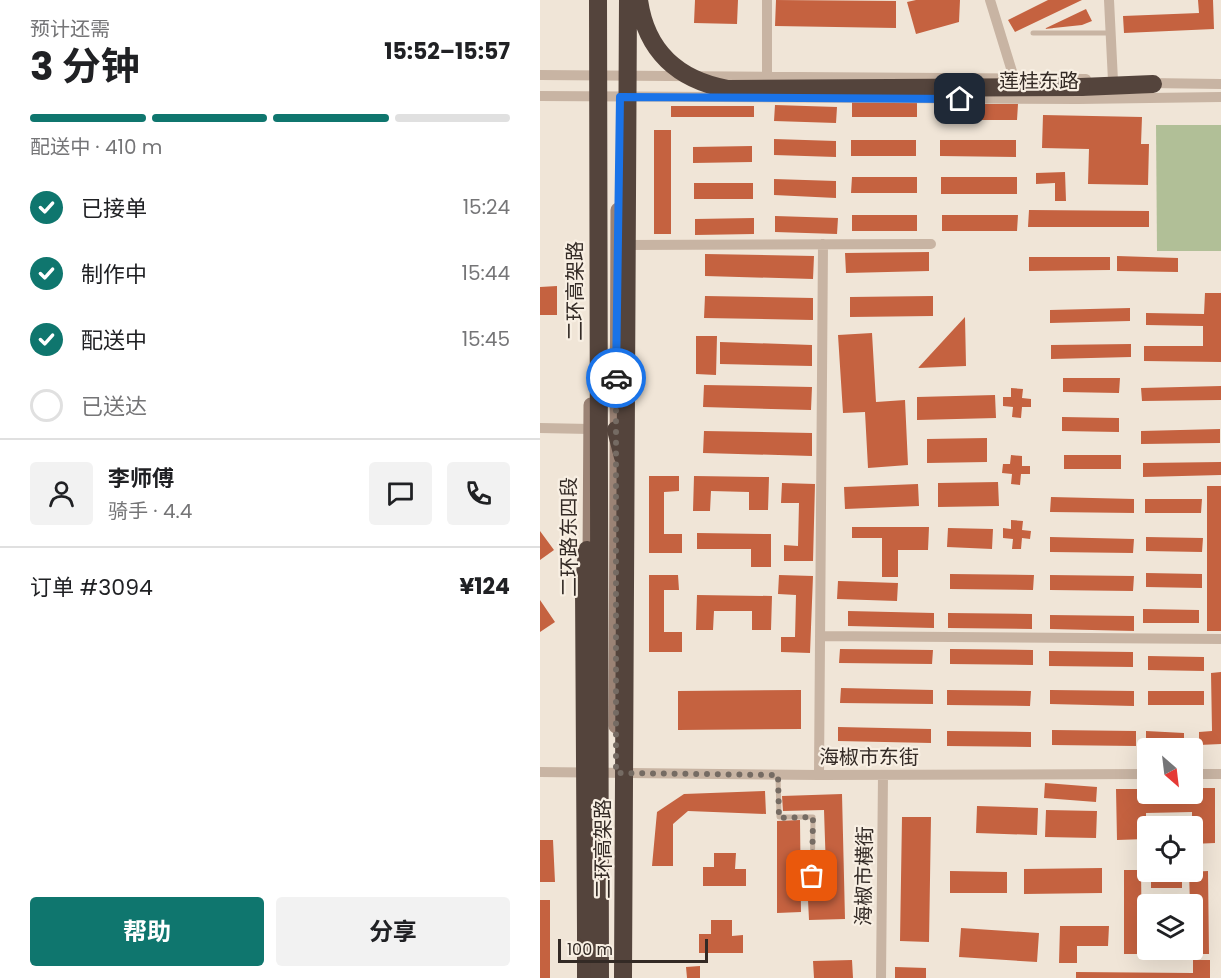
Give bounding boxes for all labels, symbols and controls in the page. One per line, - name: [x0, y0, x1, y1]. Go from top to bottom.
- text: 预计还需: [30, 15, 110, 43]
- text: 15:52–15:57: [384, 36, 510, 67]
- text: 3 分钟: [30, 39, 140, 94]
- street label: 莲桂东路: [999, 67, 1079, 95]
- pin: [934, 73, 985, 124]
- icon: home: [943, 82, 976, 115]
- text: 配送中 · 410 m: [30, 133, 162, 161]
- icon: check: [30, 191, 63, 224]
- text: 已接单: [81, 193, 147, 224]
- text: 15:24: [463, 193, 510, 221]
- street label: 二环高架路: [561, 241, 589, 341]
- icon: check: [30, 257, 63, 290]
- text: 制作中: [81, 259, 147, 290]
- text: 15:44: [462, 259, 510, 287]
- icon: check: [30, 323, 63, 356]
- text: 配送中: [81, 325, 147, 356]
- text: 15:45: [462, 325, 510, 353]
- courier: [586, 348, 646, 408]
- icon: car: [600, 362, 633, 395]
- text: 已送达: [81, 391, 147, 422]
- button: person: [30, 462, 93, 525]
- button: chat: [369, 462, 432, 525]
- button: phone: [447, 462, 510, 525]
- text: 李师傅: [108, 463, 174, 494]
- street label: 二环路东四段: [555, 477, 583, 597]
- text: 骑手 · 4.4: [108, 497, 192, 525]
- text: ¥124: [460, 571, 510, 602]
- text: 订单 #3094: [30, 572, 153, 603]
- north arrow: [1137, 738, 1203, 804]
- map controls: [1137, 738, 1203, 960]
- street label: 海椒市东街: [819, 743, 919, 771]
- street label: 二环高架路: [589, 799, 617, 899]
- button: locate: [1137, 816, 1203, 882]
- street label: 海椒市横街: [849, 826, 879, 926]
- pin: [786, 850, 837, 901]
- icon: bag: [795, 859, 828, 892]
- button: layers: [1137, 894, 1203, 960]
- button: 帮助: [30, 897, 264, 966]
- button: 分享: [276, 897, 510, 966]
- scale bar: [558, 936, 708, 964]
- text: 100 m: [567, 938, 613, 961]

